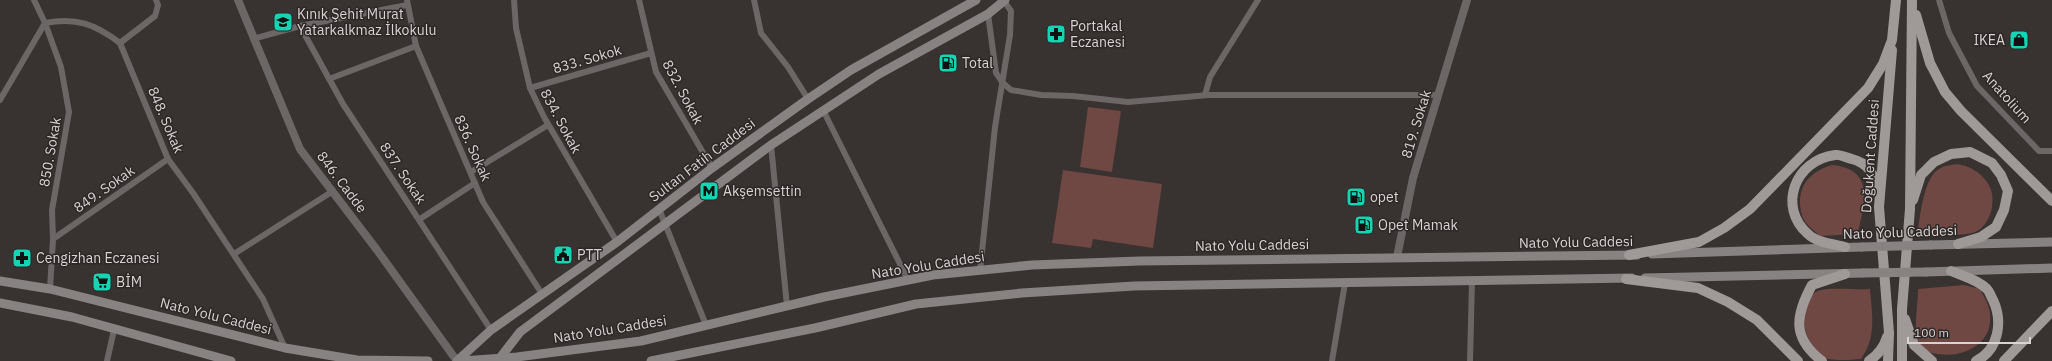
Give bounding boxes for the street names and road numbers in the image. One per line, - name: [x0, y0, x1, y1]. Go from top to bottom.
- street label: 833. Sokok: [551, 40, 624, 77]
- street label: 832. Sokak: [659, 57, 708, 128]
- street label: Anatolium: [1979, 67, 2035, 127]
- street label: 848. Sokak: [144, 84, 188, 157]
- street label: 834. Sokak: [537, 86, 586, 157]
- street label: 819. Sokak: [1397, 87, 1435, 160]
- street label: Doğukent Caddesi: [1857, 99, 1883, 213]
- street label: 836. Sokak: [450, 112, 496, 184]
- street label: Sultan Fatih Caddesi: [645, 114, 759, 206]
- street label: 850. Sokak: [35, 115, 65, 188]
- street label: 837. Sokak: [376, 139, 431, 208]
- street label: 846. Cadde: [313, 148, 371, 217]
- street label: 849. Sokak: [70, 161, 139, 217]
- street label: Nato Yolu Caddesi: [1843, 221, 1957, 243]
- street label: Nato Yolu Caddesi: [1519, 232, 1633, 252]
- street label: Nato Yolu Caddesi: [1195, 235, 1309, 255]
- street label: Nato Yolu Caddesi: [870, 247, 986, 283]
- street label: Nato Yolu Caddesi: [158, 293, 274, 339]
- street label: Nato Yolu Caddesi: [552, 311, 668, 347]

